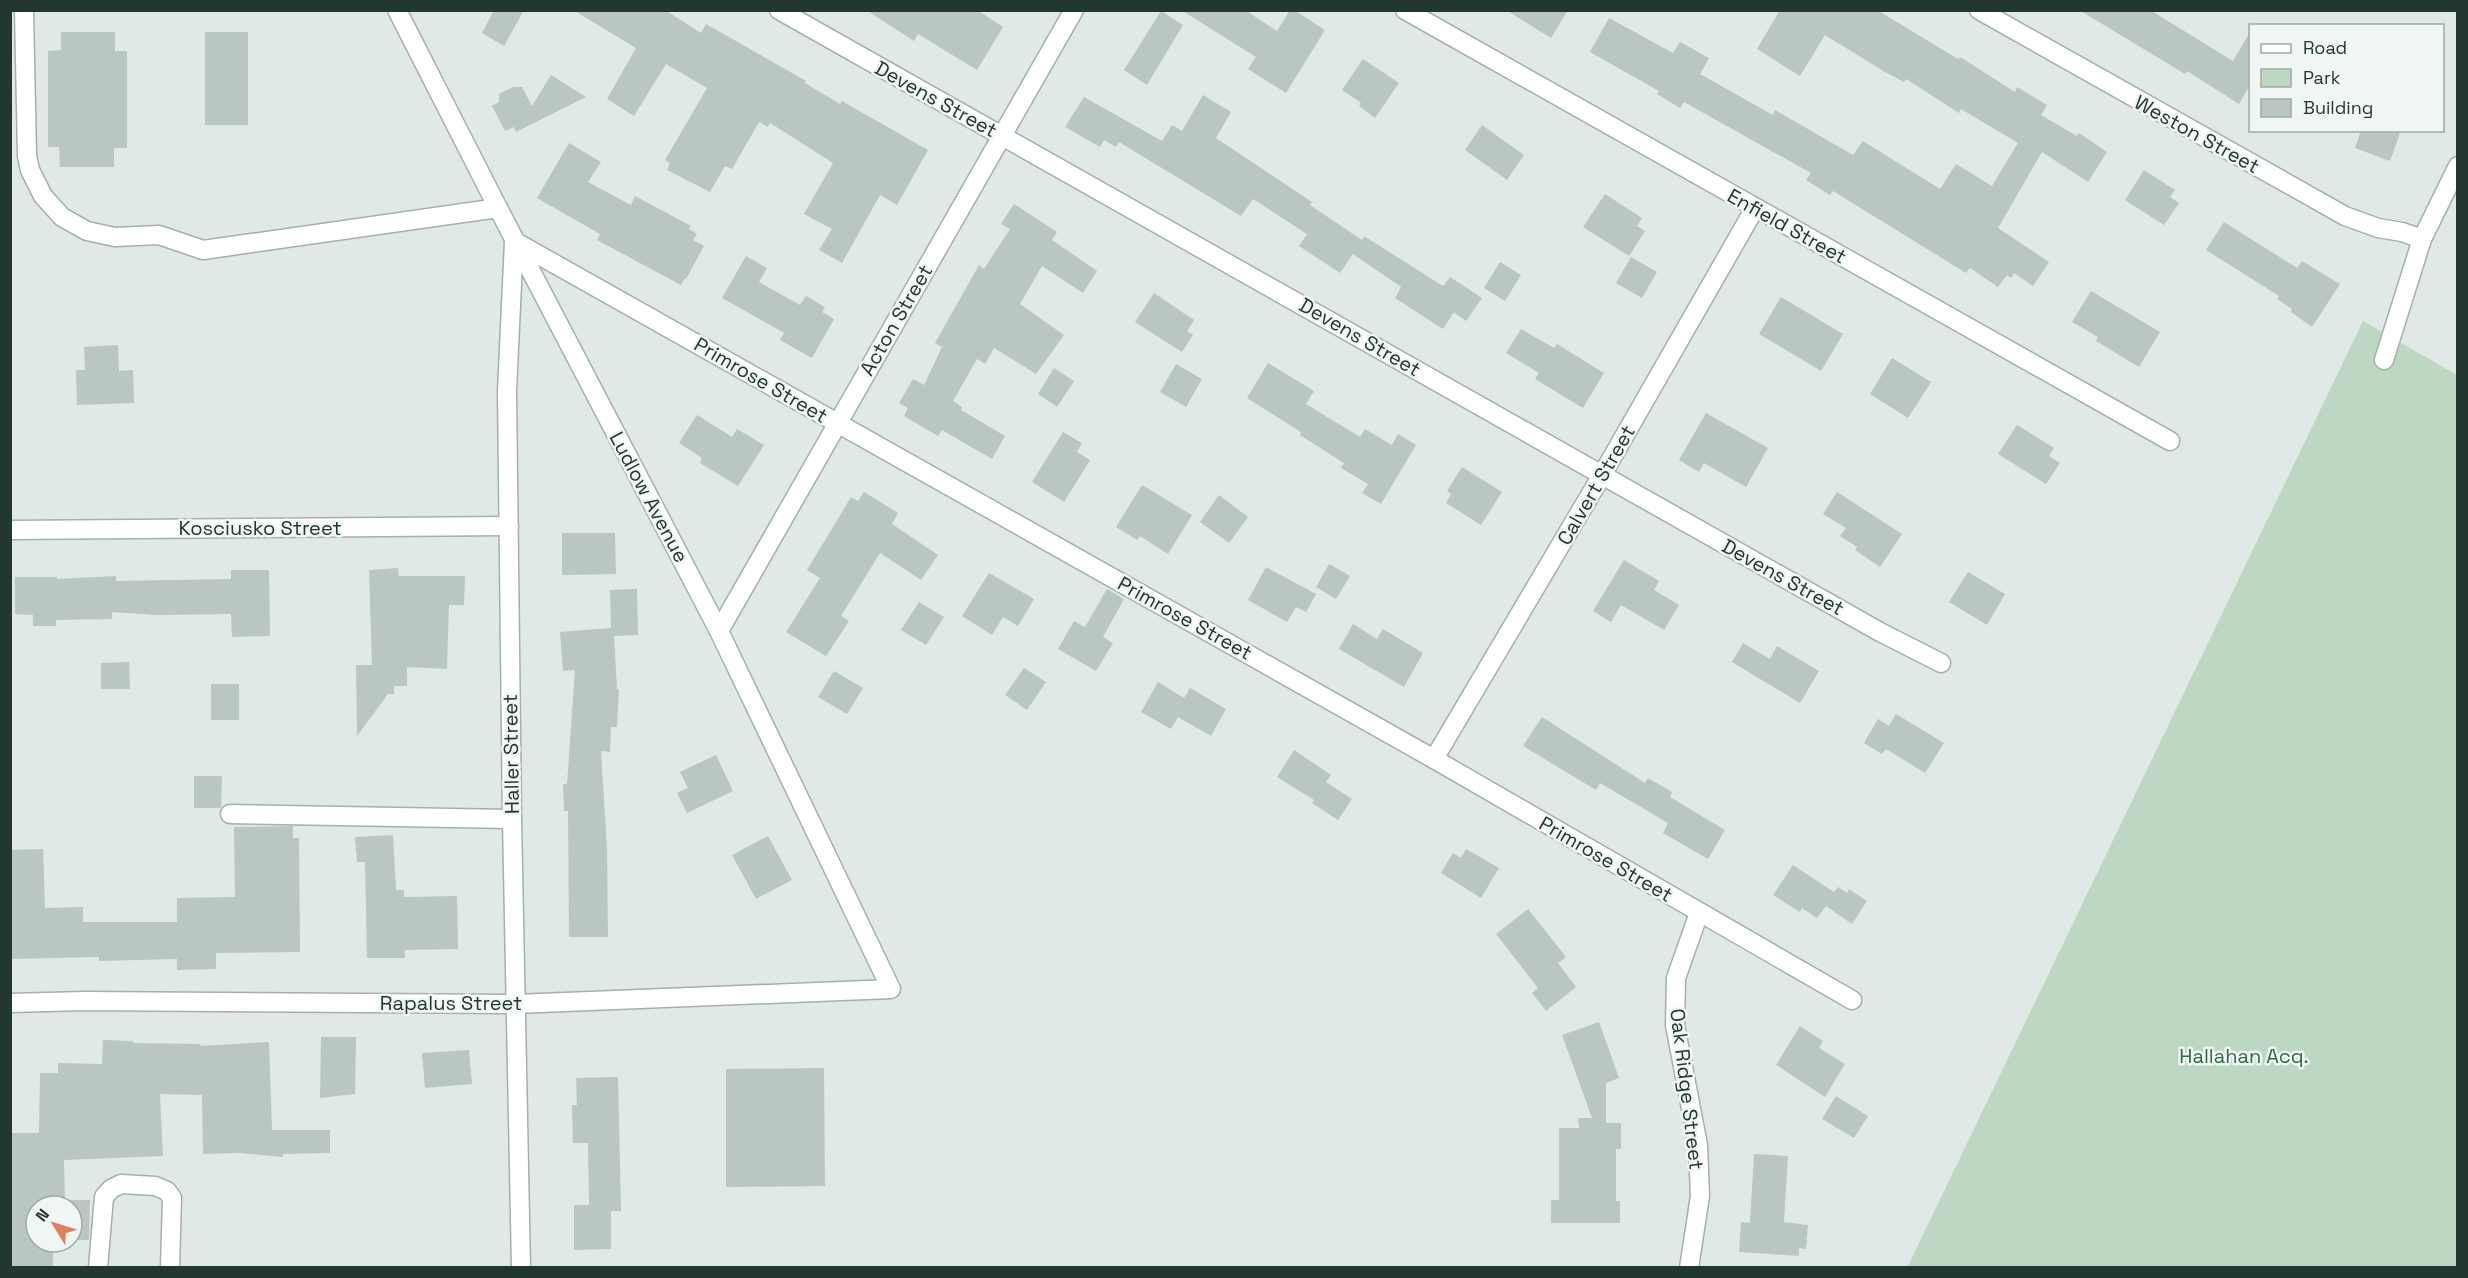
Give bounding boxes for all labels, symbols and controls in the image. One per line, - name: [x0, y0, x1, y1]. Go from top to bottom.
- legend: [2249, 24, 2444, 132]
- text: Road: [2303, 36, 2347, 59]
- street label: Devens Street: [870, 55, 1002, 143]
- text: Park: [2303, 66, 2341, 89]
- street label: Weston Street: [2130, 89, 2264, 179]
- text: Building: [2303, 96, 2373, 119]
- street label: Enfield Street: [1723, 183, 1851, 269]
- street label: Acton Street: [854, 260, 938, 380]
- street label: Devens Street: [1295, 292, 1425, 382]
- street label: Primrose Street: [690, 331, 832, 429]
- street label: Calvert Street: [1551, 420, 1641, 550]
- street label: Ludlow Avenue: [604, 427, 694, 567]
- street label: Kosciusko Street: [178, 515, 342, 541]
- street label: Devens Street: [1717, 533, 1849, 621]
- street label: Primrose Street: [1113, 570, 1257, 666]
- street label: Haller Street: [497, 694, 525, 814]
- street label: Primrose Street: [1535, 810, 1677, 908]
- street label: Rapalus Street: [380, 990, 522, 1016]
- street label: Oak Ridge Street: [1664, 1007, 1710, 1171]
- park label: Hallahan Acq.: [2179, 1043, 2309, 1069]
- north arrow: [24, 1194, 84, 1254]
- text: N: [31, 1204, 54, 1226]

